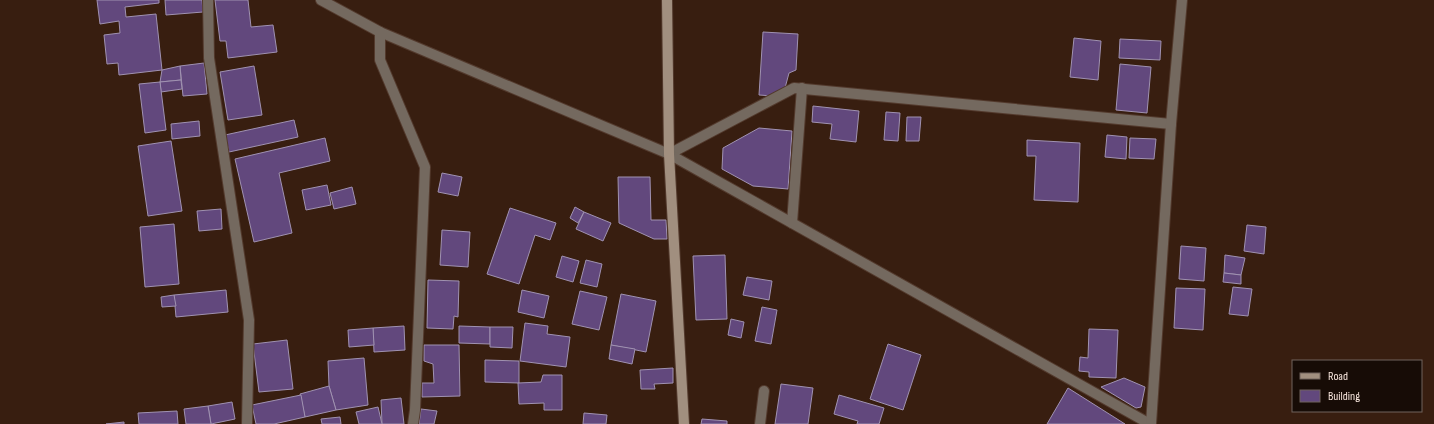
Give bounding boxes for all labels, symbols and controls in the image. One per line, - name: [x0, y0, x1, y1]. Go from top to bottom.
- legend: [1292, 360, 1422, 412]
- text: Road: [1328, 369, 1348, 384]
- text: Building: [1328, 389, 1360, 404]

